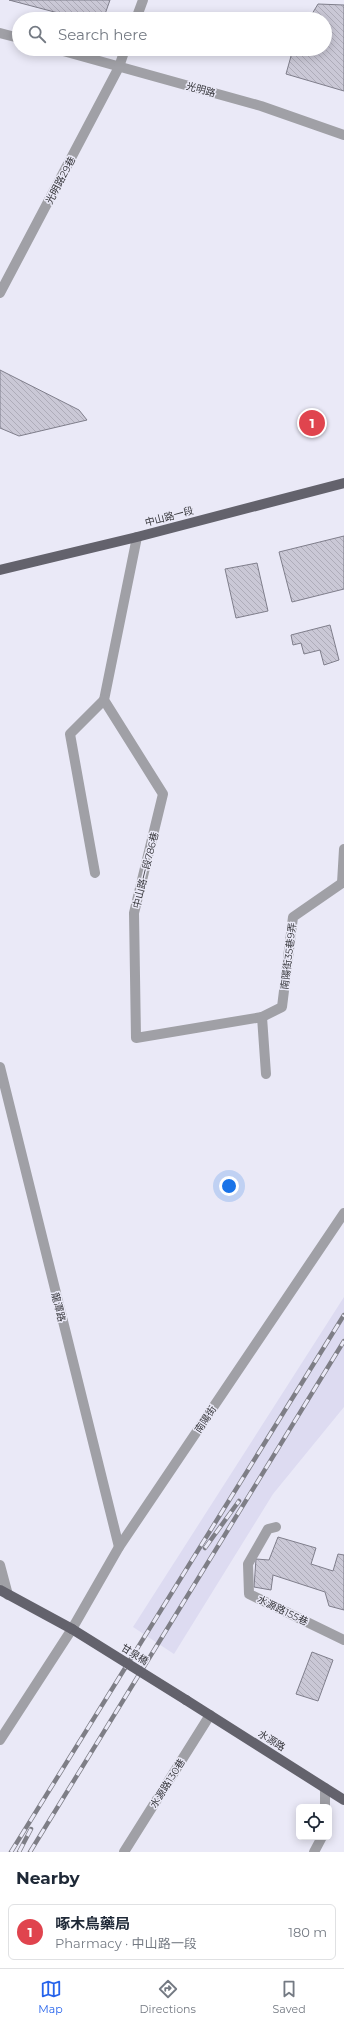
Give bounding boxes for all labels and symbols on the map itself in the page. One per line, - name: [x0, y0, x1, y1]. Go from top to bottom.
- street label: 光明路: [185, 79, 217, 100]
- street label: 光明路29巷: [43, 154, 78, 206]
- pin: 1: [299, 408, 325, 438]
- street label: 中山路一段: [143, 504, 195, 529]
- street label: 中山路一段786巷: [130, 831, 161, 910]
- street label: 南陽街35巷9弄: [278, 922, 299, 990]
- your location: [219, 1176, 239, 1196]
- street label: 龍潭路: [49, 1291, 68, 1323]
- street label: 南陽街: [192, 1403, 219, 1435]
- street label: 水源路155巷: [255, 1593, 310, 1628]
- street label: 甘泉橋: [119, 1641, 151, 1668]
- street label: 水源路: [256, 1727, 288, 1754]
- street label: 水源路130巷: [147, 1756, 188, 1810]

